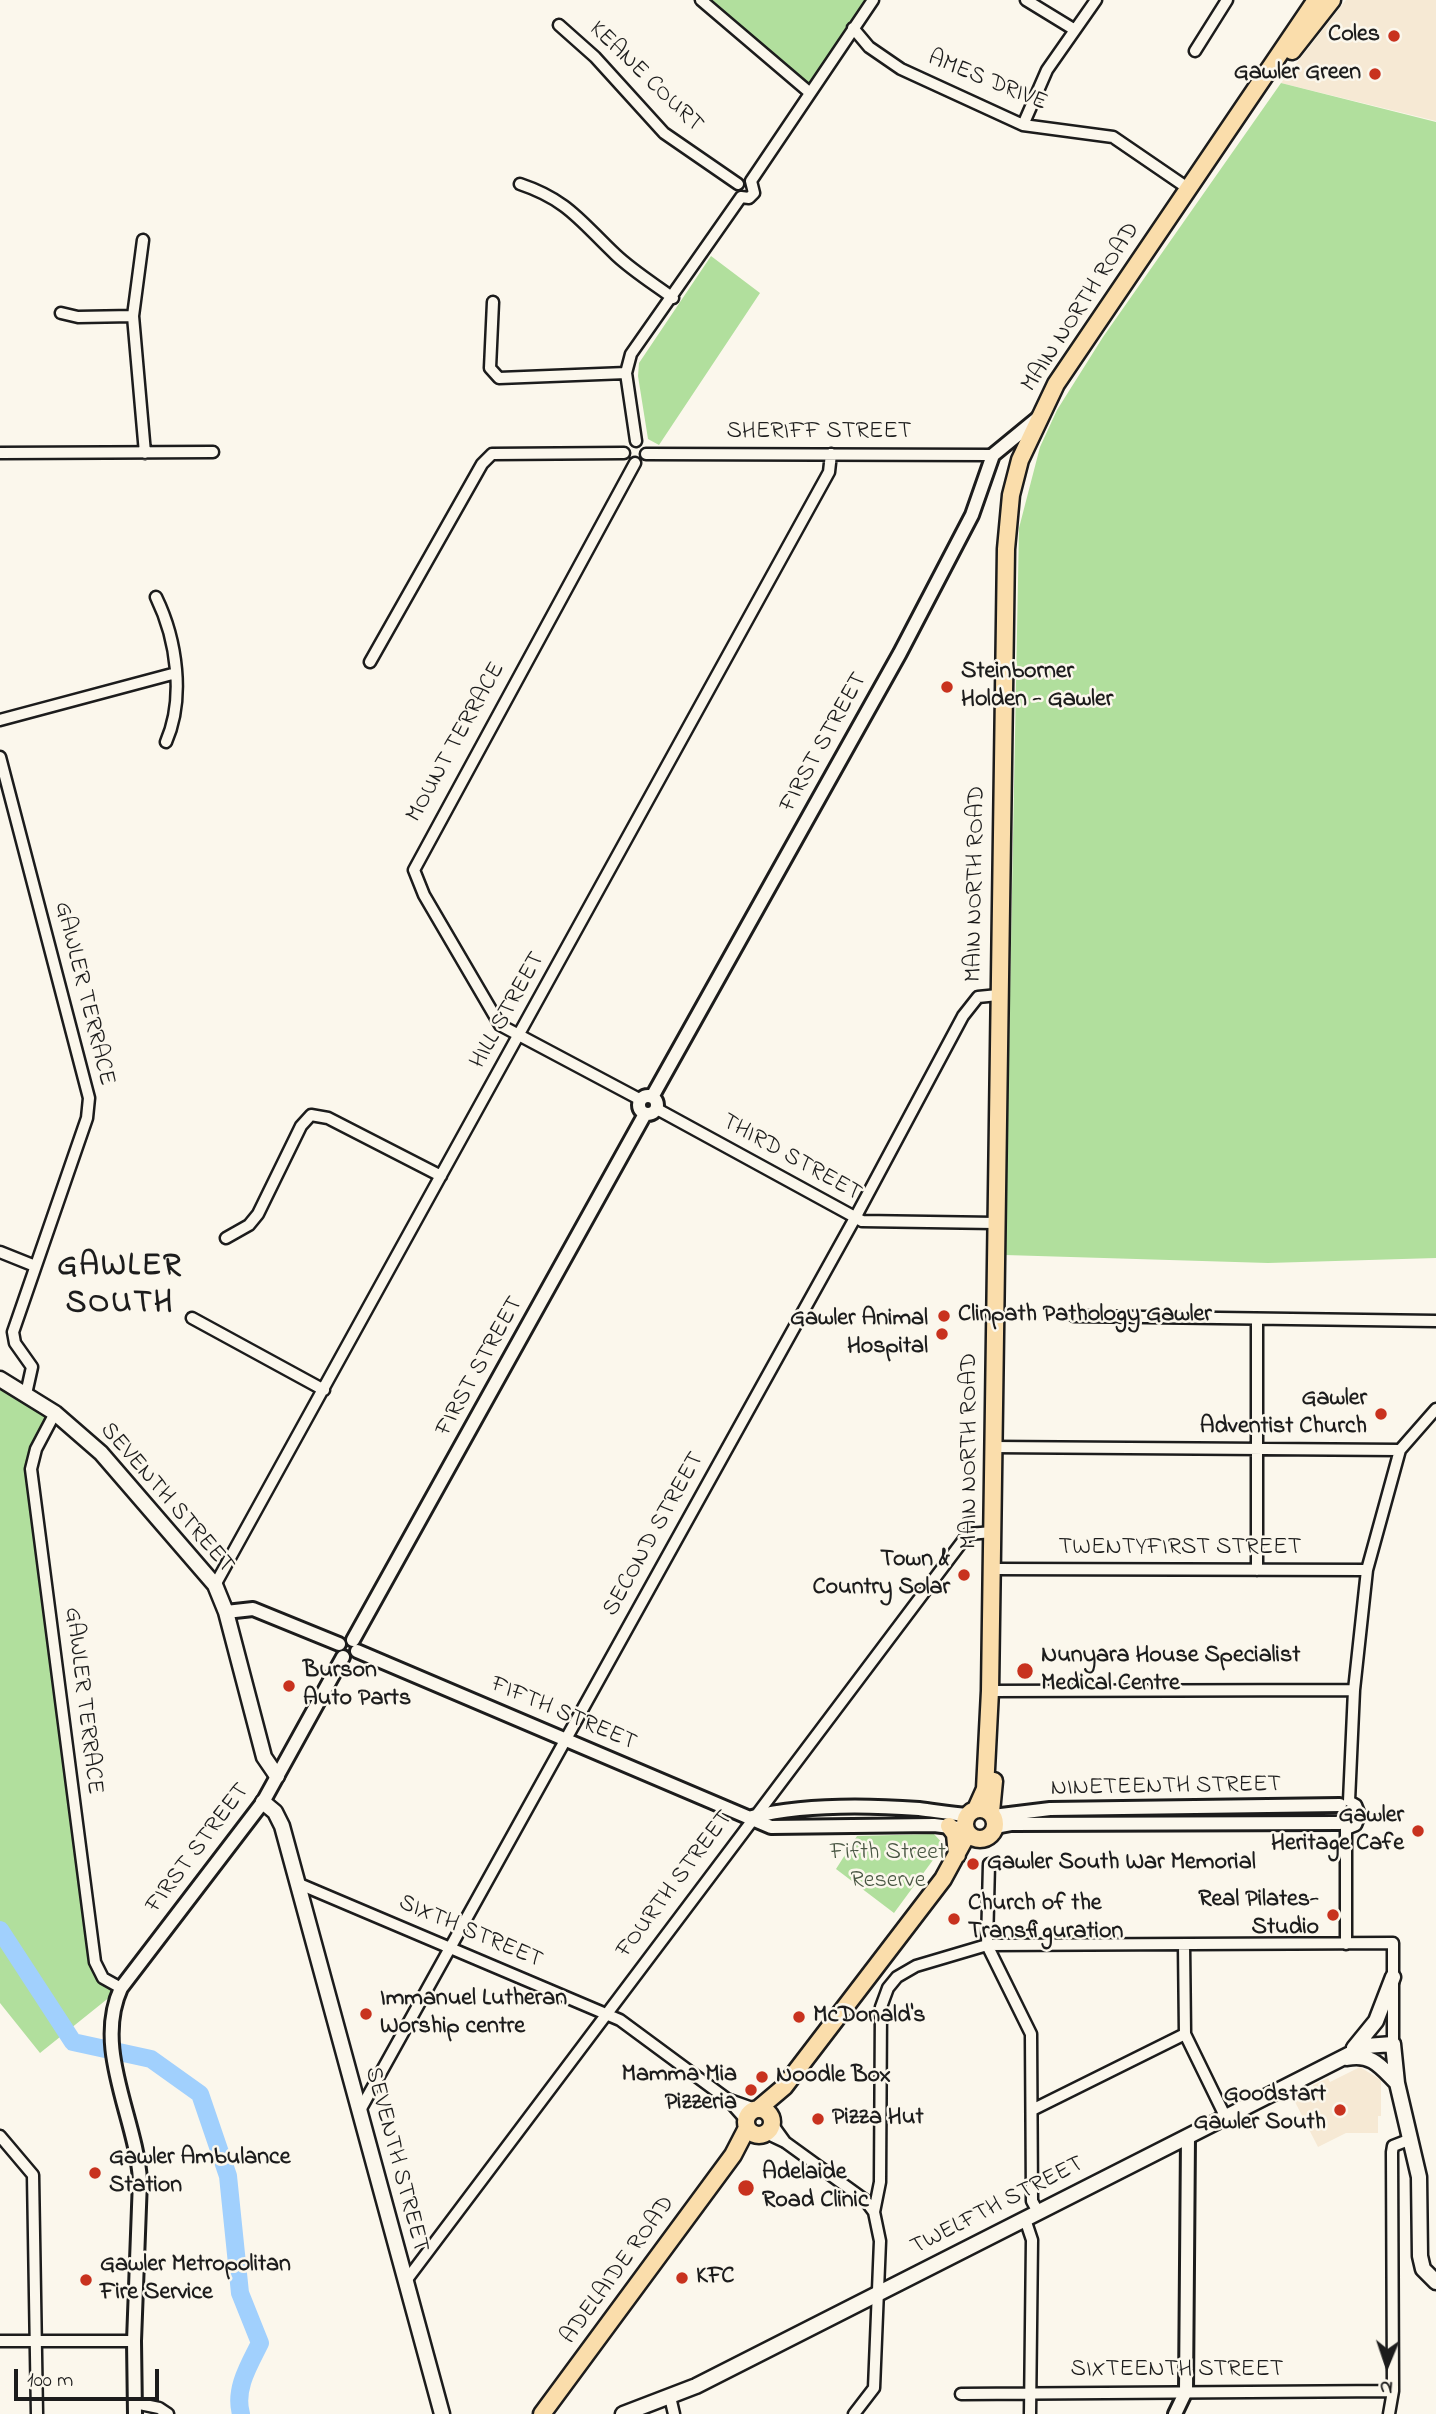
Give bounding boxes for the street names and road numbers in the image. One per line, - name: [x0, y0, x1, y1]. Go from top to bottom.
- street label: KEANE COURT: [582, 16, 708, 140]
- street label: AMES DRIVE: [923, 45, 1051, 119]
- street label: MAIN NORTH ROAD: [1016, 218, 1148, 398]
- street label: SHERIFF STREET: [726, 419, 912, 447]
- street label: MOUNT TERRACE: [401, 658, 513, 828]
- street label: FIRST STREET: [775, 668, 875, 818]
- street label: MAIN NORTH ROAD: [961, 786, 993, 982]
- street label: GAWLER TERRACE: [46, 899, 120, 1089]
- street label: HILL STREET: [465, 948, 553, 1074]
- street label: THIRD STREET: [716, 1109, 866, 1209]
- street label: FIRST STREET: [431, 1292, 531, 1442]
- street label: MAIN NORTH ROAD: [957, 1353, 985, 1549]
- street label: SEVENTH STREET: [92, 1417, 240, 1581]
- street label: SECOND STREET: [598, 1448, 712, 1622]
- street label: TWENTYFIRST STREET: [1059, 1535, 1301, 1563]
- street label: GAWLER TERRACE: [56, 1606, 108, 1796]
- street label: FIFTH STREET: [486, 1671, 640, 1759]
- street label: NINETEENTH STREET: [1050, 1772, 1282, 1804]
- street label: FIRST STREET: [141, 1778, 257, 1920]
- street label: FOURTH STREET: [611, 1806, 741, 1964]
- street label: SIXTH STREET: [394, 1890, 546, 1976]
- street label: SEVENTH STREET: [356, 2064, 434, 2256]
- street label: TWELFTH STREET: [907, 2151, 1089, 2263]
- street label: ADELAIDE ROAD: [556, 2191, 682, 2351]
- street label: SIXTEENTH STREET: [1071, 2357, 1283, 2385]

